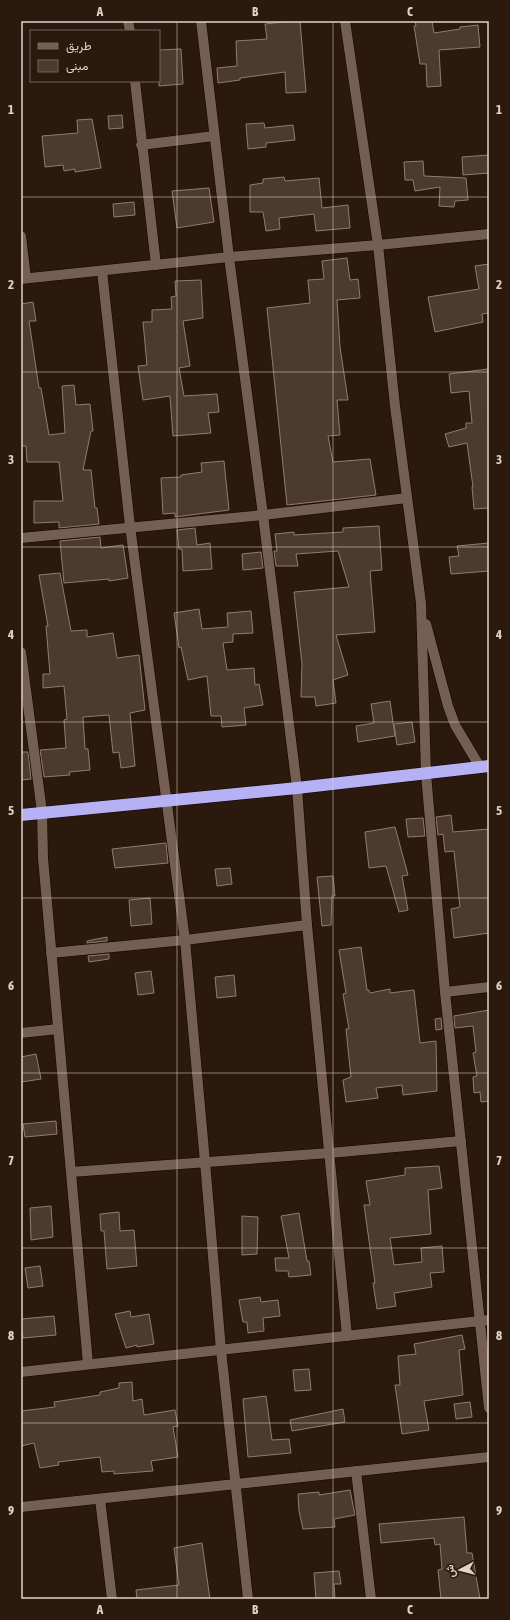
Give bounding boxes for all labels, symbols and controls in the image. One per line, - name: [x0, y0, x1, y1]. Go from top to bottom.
- text: A: [96, 4, 104, 19]
- text: B: [252, 4, 259, 19]
- text: C: [407, 4, 413, 19]
- legend: [30, 30, 160, 82]
- text: طريق: [66, 39, 92, 54]
- text: مبنى: [66, 59, 88, 74]
- text: 1: [8, 102, 14, 117]
- text: 1: [496, 102, 502, 117]
- text: 2: [8, 277, 14, 292]
- text: 2: [496, 277, 502, 292]
- text: 3: [8, 452, 14, 467]
- text: 3: [496, 452, 502, 467]
- text: 4: [7, 627, 14, 642]
- text: 4: [495, 627, 502, 642]
- text: 5: [8, 803, 14, 818]
- text: 5: [496, 803, 502, 818]
- text: 6: [8, 978, 14, 993]
- text: 6: [496, 978, 502, 993]
- text: 7: [8, 1153, 14, 1168]
- text: 7: [496, 1153, 502, 1168]
- text: 8: [8, 1328, 14, 1343]
- text: 8: [496, 1328, 502, 1343]
- text: 9: [8, 1503, 14, 1518]
- text: 9: [496, 1503, 502, 1518]
- north arrow: [440, 1550, 480, 1590]
- text: ش: [443, 1564, 458, 1579]
- text: A: [96, 1602, 104, 1617]
- text: B: [252, 1602, 259, 1617]
- text: C: [407, 1602, 413, 1617]

